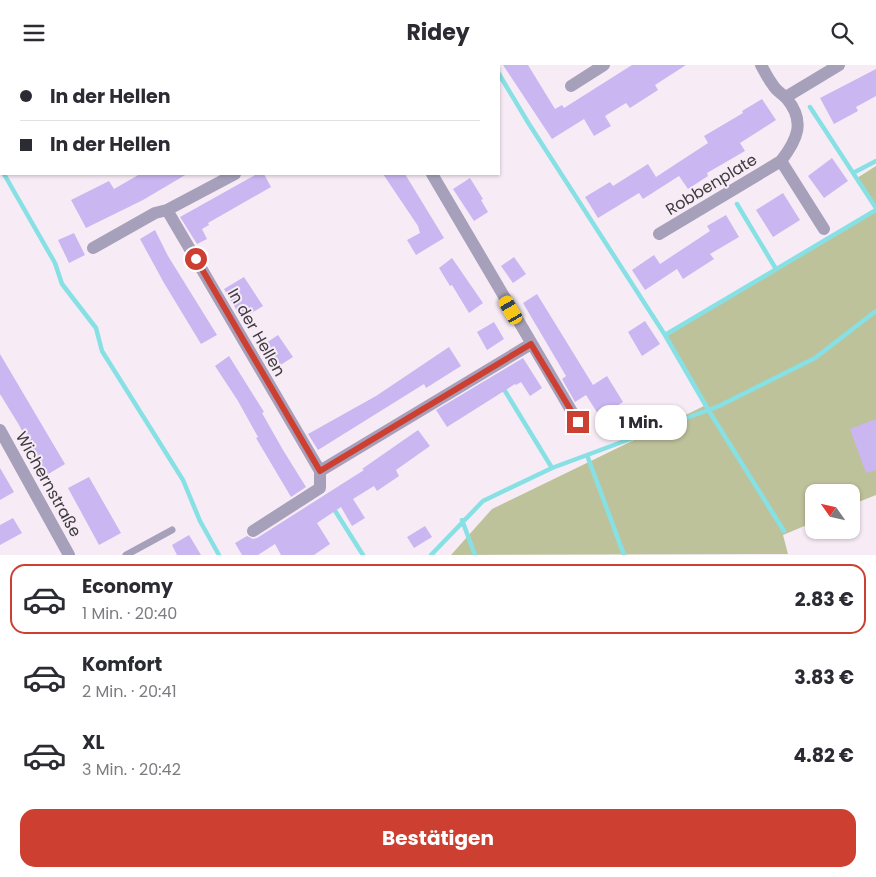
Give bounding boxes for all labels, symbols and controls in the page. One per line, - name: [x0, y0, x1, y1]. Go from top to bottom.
- text: Ridey: [406, 17, 470, 48]
- icon: menu: [20, 19, 48, 47]
- icon: search: [828, 19, 856, 47]
- text: In der Hellen: [50, 83, 171, 110]
- text: In der Hellen: [50, 131, 171, 158]
- street label: Robbenplate: [661, 148, 761, 221]
- route start: [185, 248, 207, 270]
- street label: In der Hellen: [222, 284, 291, 381]
- car: [497, 293, 524, 327]
- callout: 1 Min.: [596, 405, 688, 439]
- route end: [567, 411, 589, 433]
- text: 1 Min.: [619, 411, 663, 434]
- street label: Wichernstraße: [10, 427, 87, 541]
- north arrow: [805, 484, 860, 539]
- map controls: [805, 484, 860, 539]
- text: Economy: [82, 573, 173, 600]
- icon: car: [22, 577, 67, 622]
- text: 2.83 €: [795, 586, 854, 613]
- text: 1 Min. · 20:40: [82, 602, 177, 625]
- text: Komfort: [82, 651, 162, 678]
- icon: car: [22, 655, 67, 700]
- text: 3.83 €: [794, 664, 854, 691]
- text: 2 Min. · 20:41: [82, 680, 177, 703]
- text: XL: [82, 729, 105, 756]
- icon: car: [22, 733, 67, 778]
- text: 4.82 €: [793, 742, 854, 769]
- text: 3 Min. · 20:42: [82, 758, 181, 781]
- button: Bestätigen: [20, 809, 856, 867]

